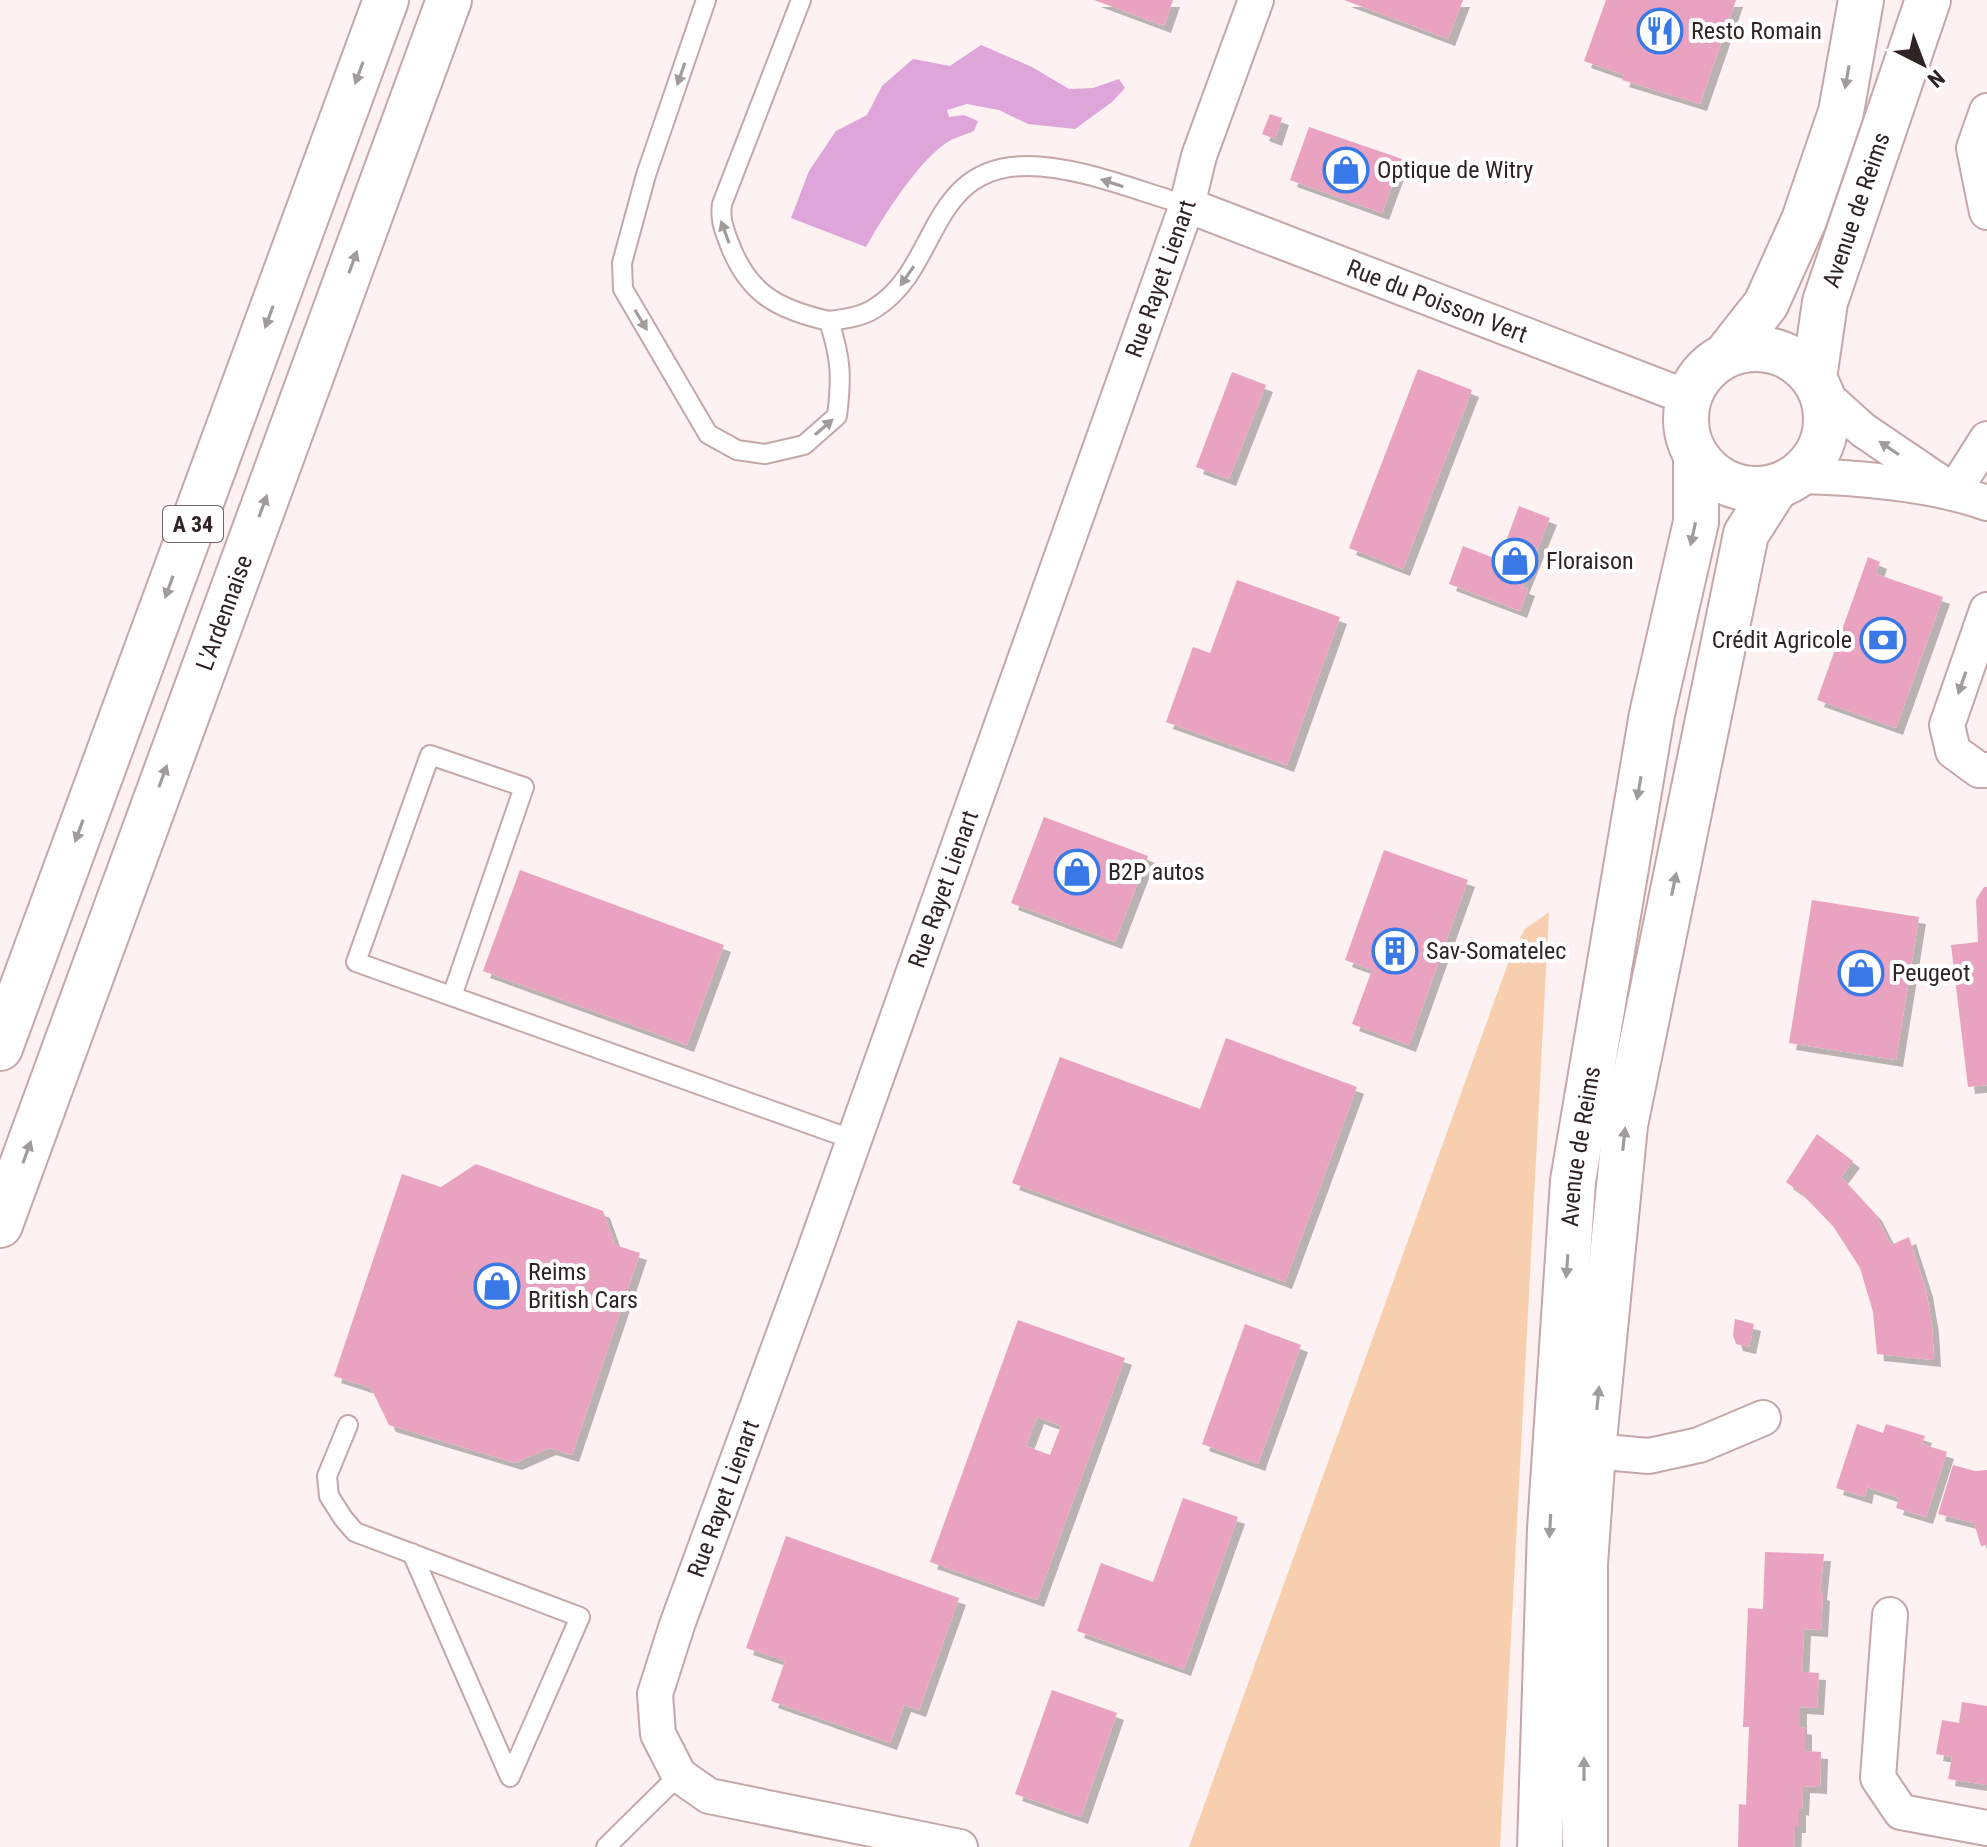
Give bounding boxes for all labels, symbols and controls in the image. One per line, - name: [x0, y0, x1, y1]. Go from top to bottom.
- restaurant icon: Resto Romain: [1636, 7, 1684, 55]
- place label: Resto Romain: [1691, 17, 1822, 45]
- north arrow: [1883, 24, 1963, 104]
- one-way arrow: [352, 61, 365, 85]
- one-way arrow: [674, 62, 686, 86]
- one-way arrow: [1840, 65, 1853, 90]
- text: N: [1923, 65, 1949, 92]
- street label: Avenue de Reims: [1817, 129, 1896, 291]
- shop icon: Optique de Witry: [1322, 146, 1370, 194]
- place label: Optique de Witry: [1377, 156, 1533, 184]
- one-way arrow: [1099, 176, 1123, 188]
- street label: Rue Rayet Lienart: [1120, 197, 1202, 361]
- one-way arrow: [718, 220, 731, 244]
- one-way arrow: [347, 249, 360, 273]
- street label: Rue du Poisson Vert: [1343, 254, 1531, 349]
- one-way arrow: [900, 265, 915, 286]
- one-way arrow: [262, 305, 275, 329]
- one-way arrow: [634, 309, 648, 331]
- one-way arrow: [813, 419, 833, 436]
- one-way arrow: [1878, 441, 1900, 456]
- one-way arrow: [257, 493, 270, 517]
- road number: A 34: [163, 506, 223, 542]
- one-way arrow: [1686, 521, 1699, 546]
- shop icon: Floraison: [1491, 537, 1539, 585]
- place label: Floraison: [1546, 547, 1634, 575]
- street label: L'Ardennaise: [190, 551, 258, 674]
- one-way arrow: [163, 575, 175, 599]
- bank icon: Crédit Agricole: [1859, 616, 1907, 664]
- place label: Crédit Agricole: [1712, 626, 1852, 654]
- one-way arrow: [1955, 672, 1967, 696]
- one-way arrow: [157, 764, 170, 788]
- one-way arrow: [1633, 776, 1645, 801]
- street label: Rue Rayet Lienart: [902, 807, 984, 972]
- one-way arrow: [73, 819, 85, 843]
- shop icon: B2P autos: [1053, 848, 1101, 896]
- place label: B2P autos: [1108, 858, 1205, 886]
- one-way arrow: [1669, 871, 1681, 896]
- building icon: Sav-Somatelec: [1371, 927, 1419, 975]
- place label: Sav-Somatelec: [1426, 937, 1566, 965]
- shop icon: Peugeot: [1837, 949, 1885, 997]
- place label: Peugeot: [1892, 959, 1970, 987]
- street label: Avenue de Reims: [1556, 1064, 1606, 1228]
- one-way arrow: [1617, 1126, 1630, 1151]
- one-way arrow: [21, 1140, 33, 1164]
- one-way arrow: [1561, 1254, 1574, 1279]
- place label: Reims British Cars: [528, 1258, 638, 1314]
- shop icon: Reims British Cars: [473, 1262, 521, 1310]
- one-way arrow: [1592, 1385, 1605, 1410]
- street label: Rue Rayet Lienart: [682, 1416, 765, 1581]
- one-way arrow: [1543, 1514, 1556, 1539]
- one-way arrow: [1577, 1756, 1590, 1781]

